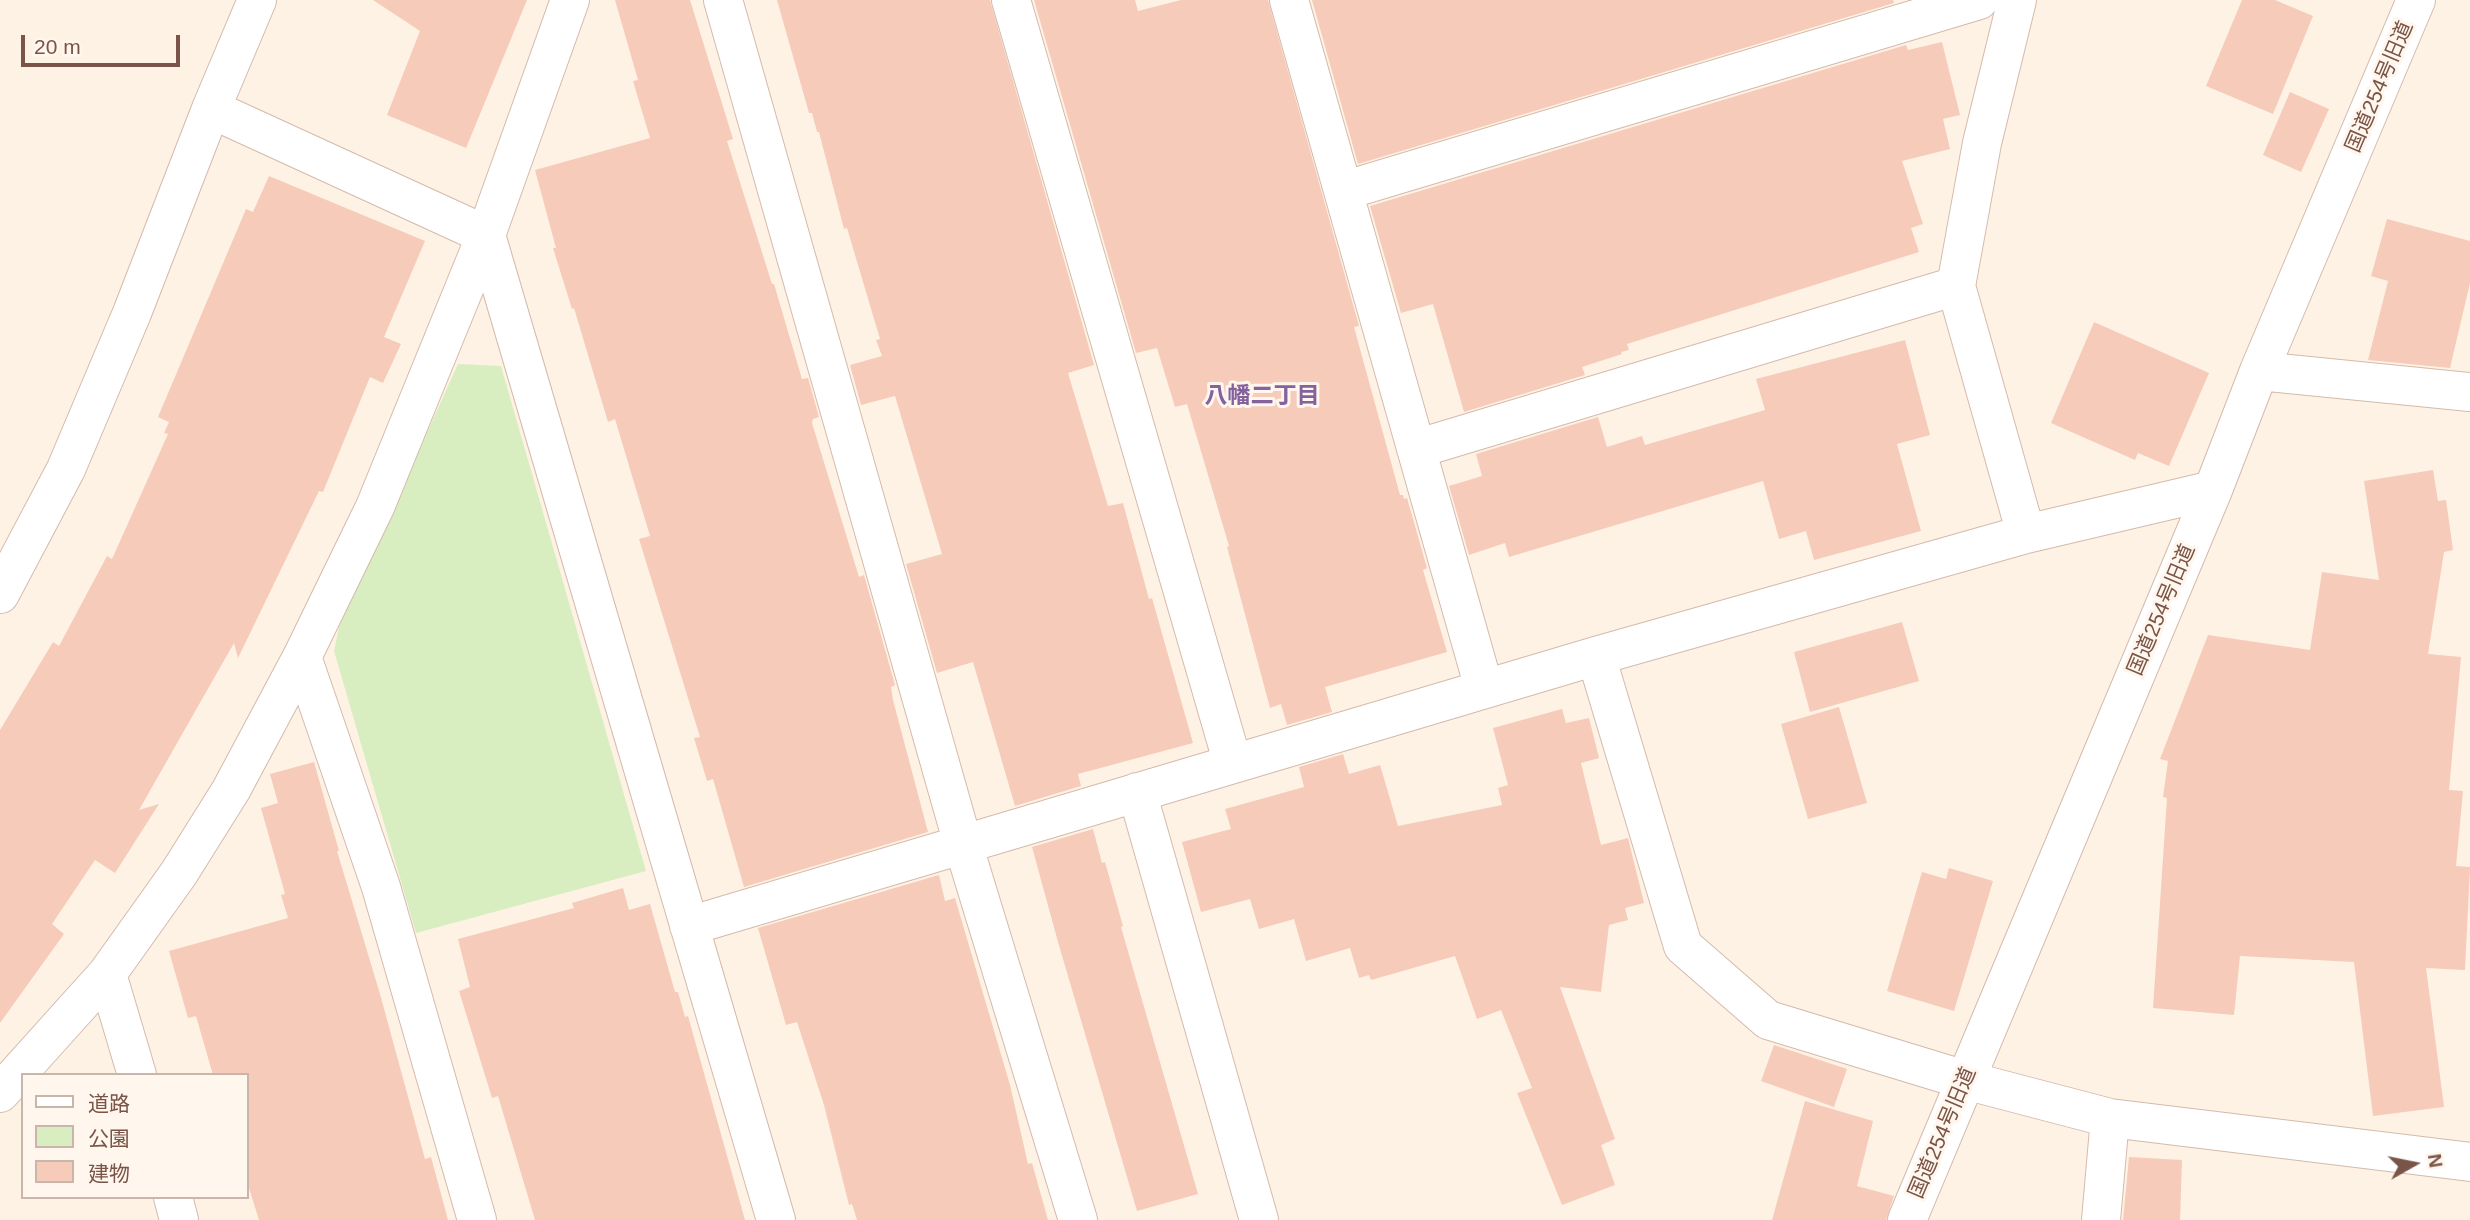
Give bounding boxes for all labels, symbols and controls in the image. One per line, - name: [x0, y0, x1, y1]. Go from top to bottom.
- street label: 国道254号旧道: [2341, 18, 2419, 156]
- scale bar: [24, 21, 184, 65]
- text: 20 m: [34, 35, 81, 58]
- district label: 八幡二丁目: [1205, 383, 1319, 411]
- street label: 国道254号旧道: [2123, 541, 2201, 679]
- street label: 国道254号旧道: [1904, 1064, 1982, 1202]
- legend: [21, 1073, 248, 1199]
- text: 道路: [88, 1092, 130, 1115]
- text: 公園: [88, 1127, 130, 1150]
- north arrow: [2379, 1129, 2449, 1199]
- text: N: [2424, 1152, 2447, 1169]
- text: 建物: [88, 1162, 130, 1185]

